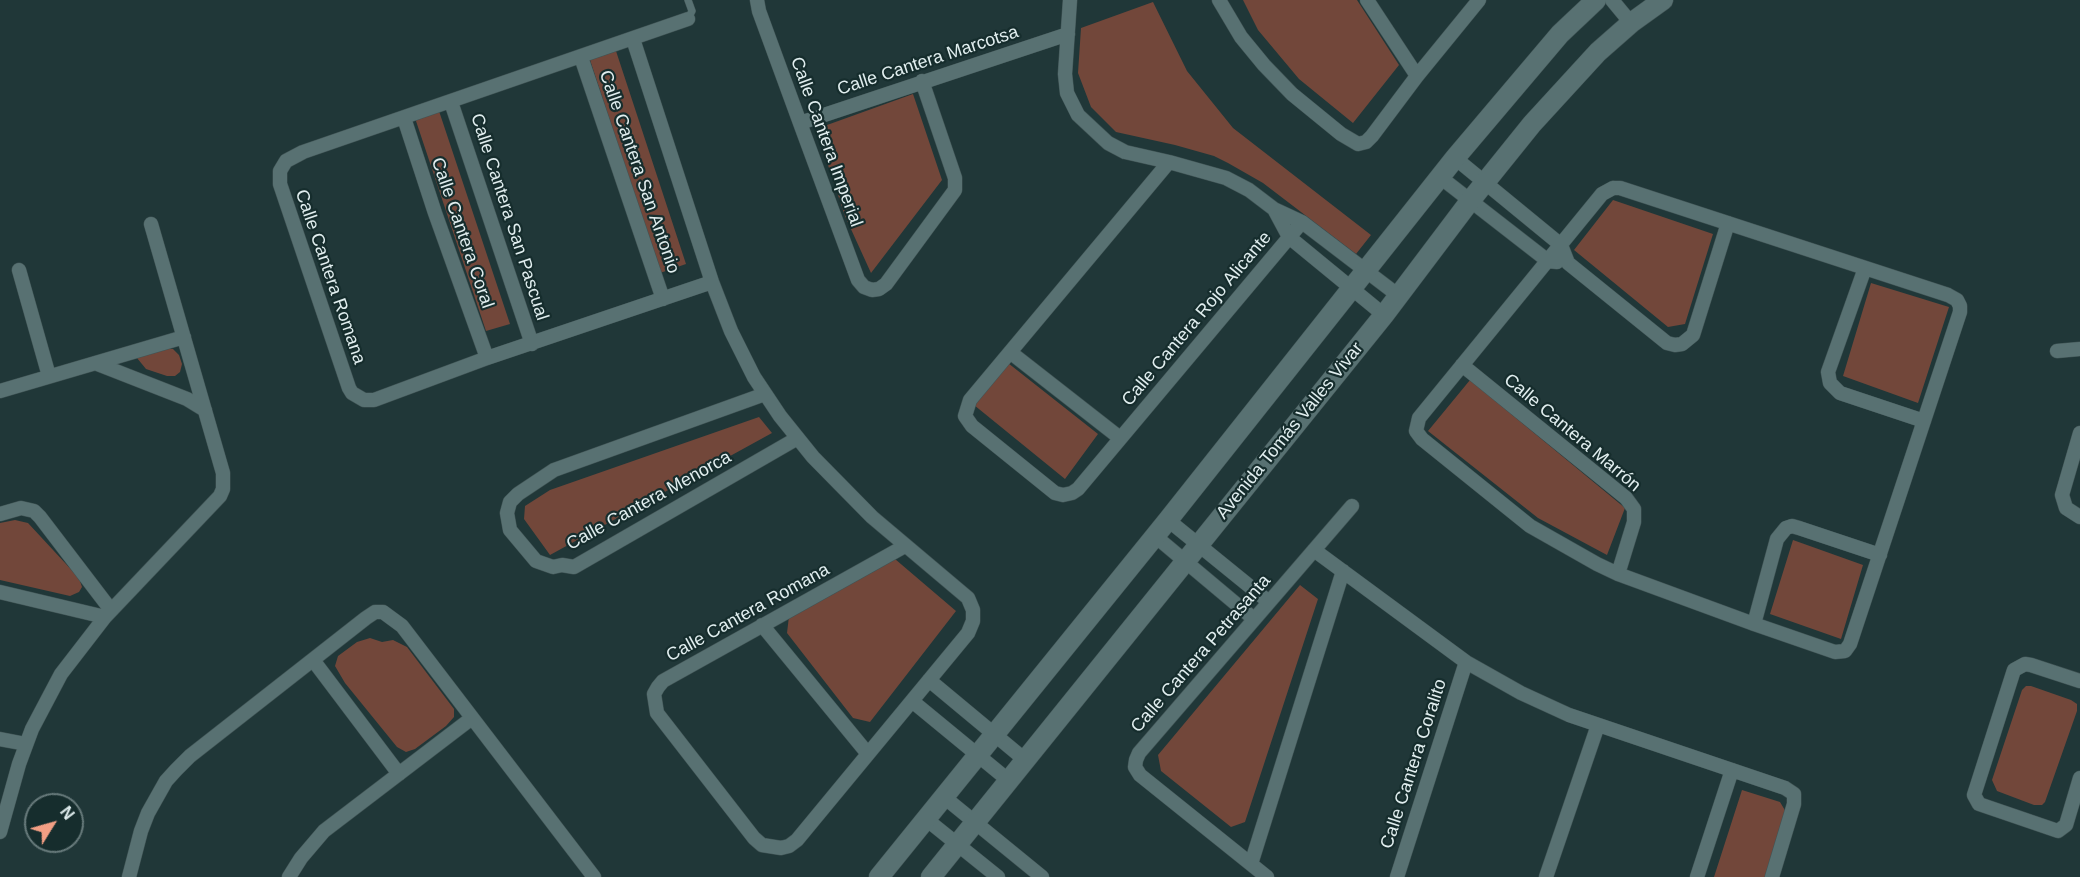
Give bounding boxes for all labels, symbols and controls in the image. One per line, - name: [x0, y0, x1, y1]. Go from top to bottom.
- street label: Calle Cantera Marcotsa: [835, 22, 1021, 100]
- street label: Calle Cantera Imperial: [785, 54, 867, 230]
- street label: Calle Cantera San Antonio: [594, 68, 684, 276]
- street label: Calle Cantera San Pascual: [465, 111, 553, 323]
- street label: Calle Cantera Coral: [426, 155, 498, 311]
- street label: Calle Cantera Romana: [290, 187, 370, 367]
- street label: Calle Cantera Rojo Alicante: [1118, 227, 1276, 411]
- street label: Avenida Tomás Valles Vivar: [1212, 338, 1368, 524]
- street label: Calle Cantera Marrón: [1499, 369, 1645, 497]
- street label: Calle Cantera Menorca: [563, 447, 735, 555]
- street label: Calle Cantera Romana: [663, 559, 833, 667]
- street label: Calle Cantera Petrasanta: [1127, 571, 1275, 737]
- street label: Calle Cantera Coralito: [1376, 676, 1452, 852]
- north arrow: [24, 793, 84, 853]
- text: N: [57, 803, 77, 823]

